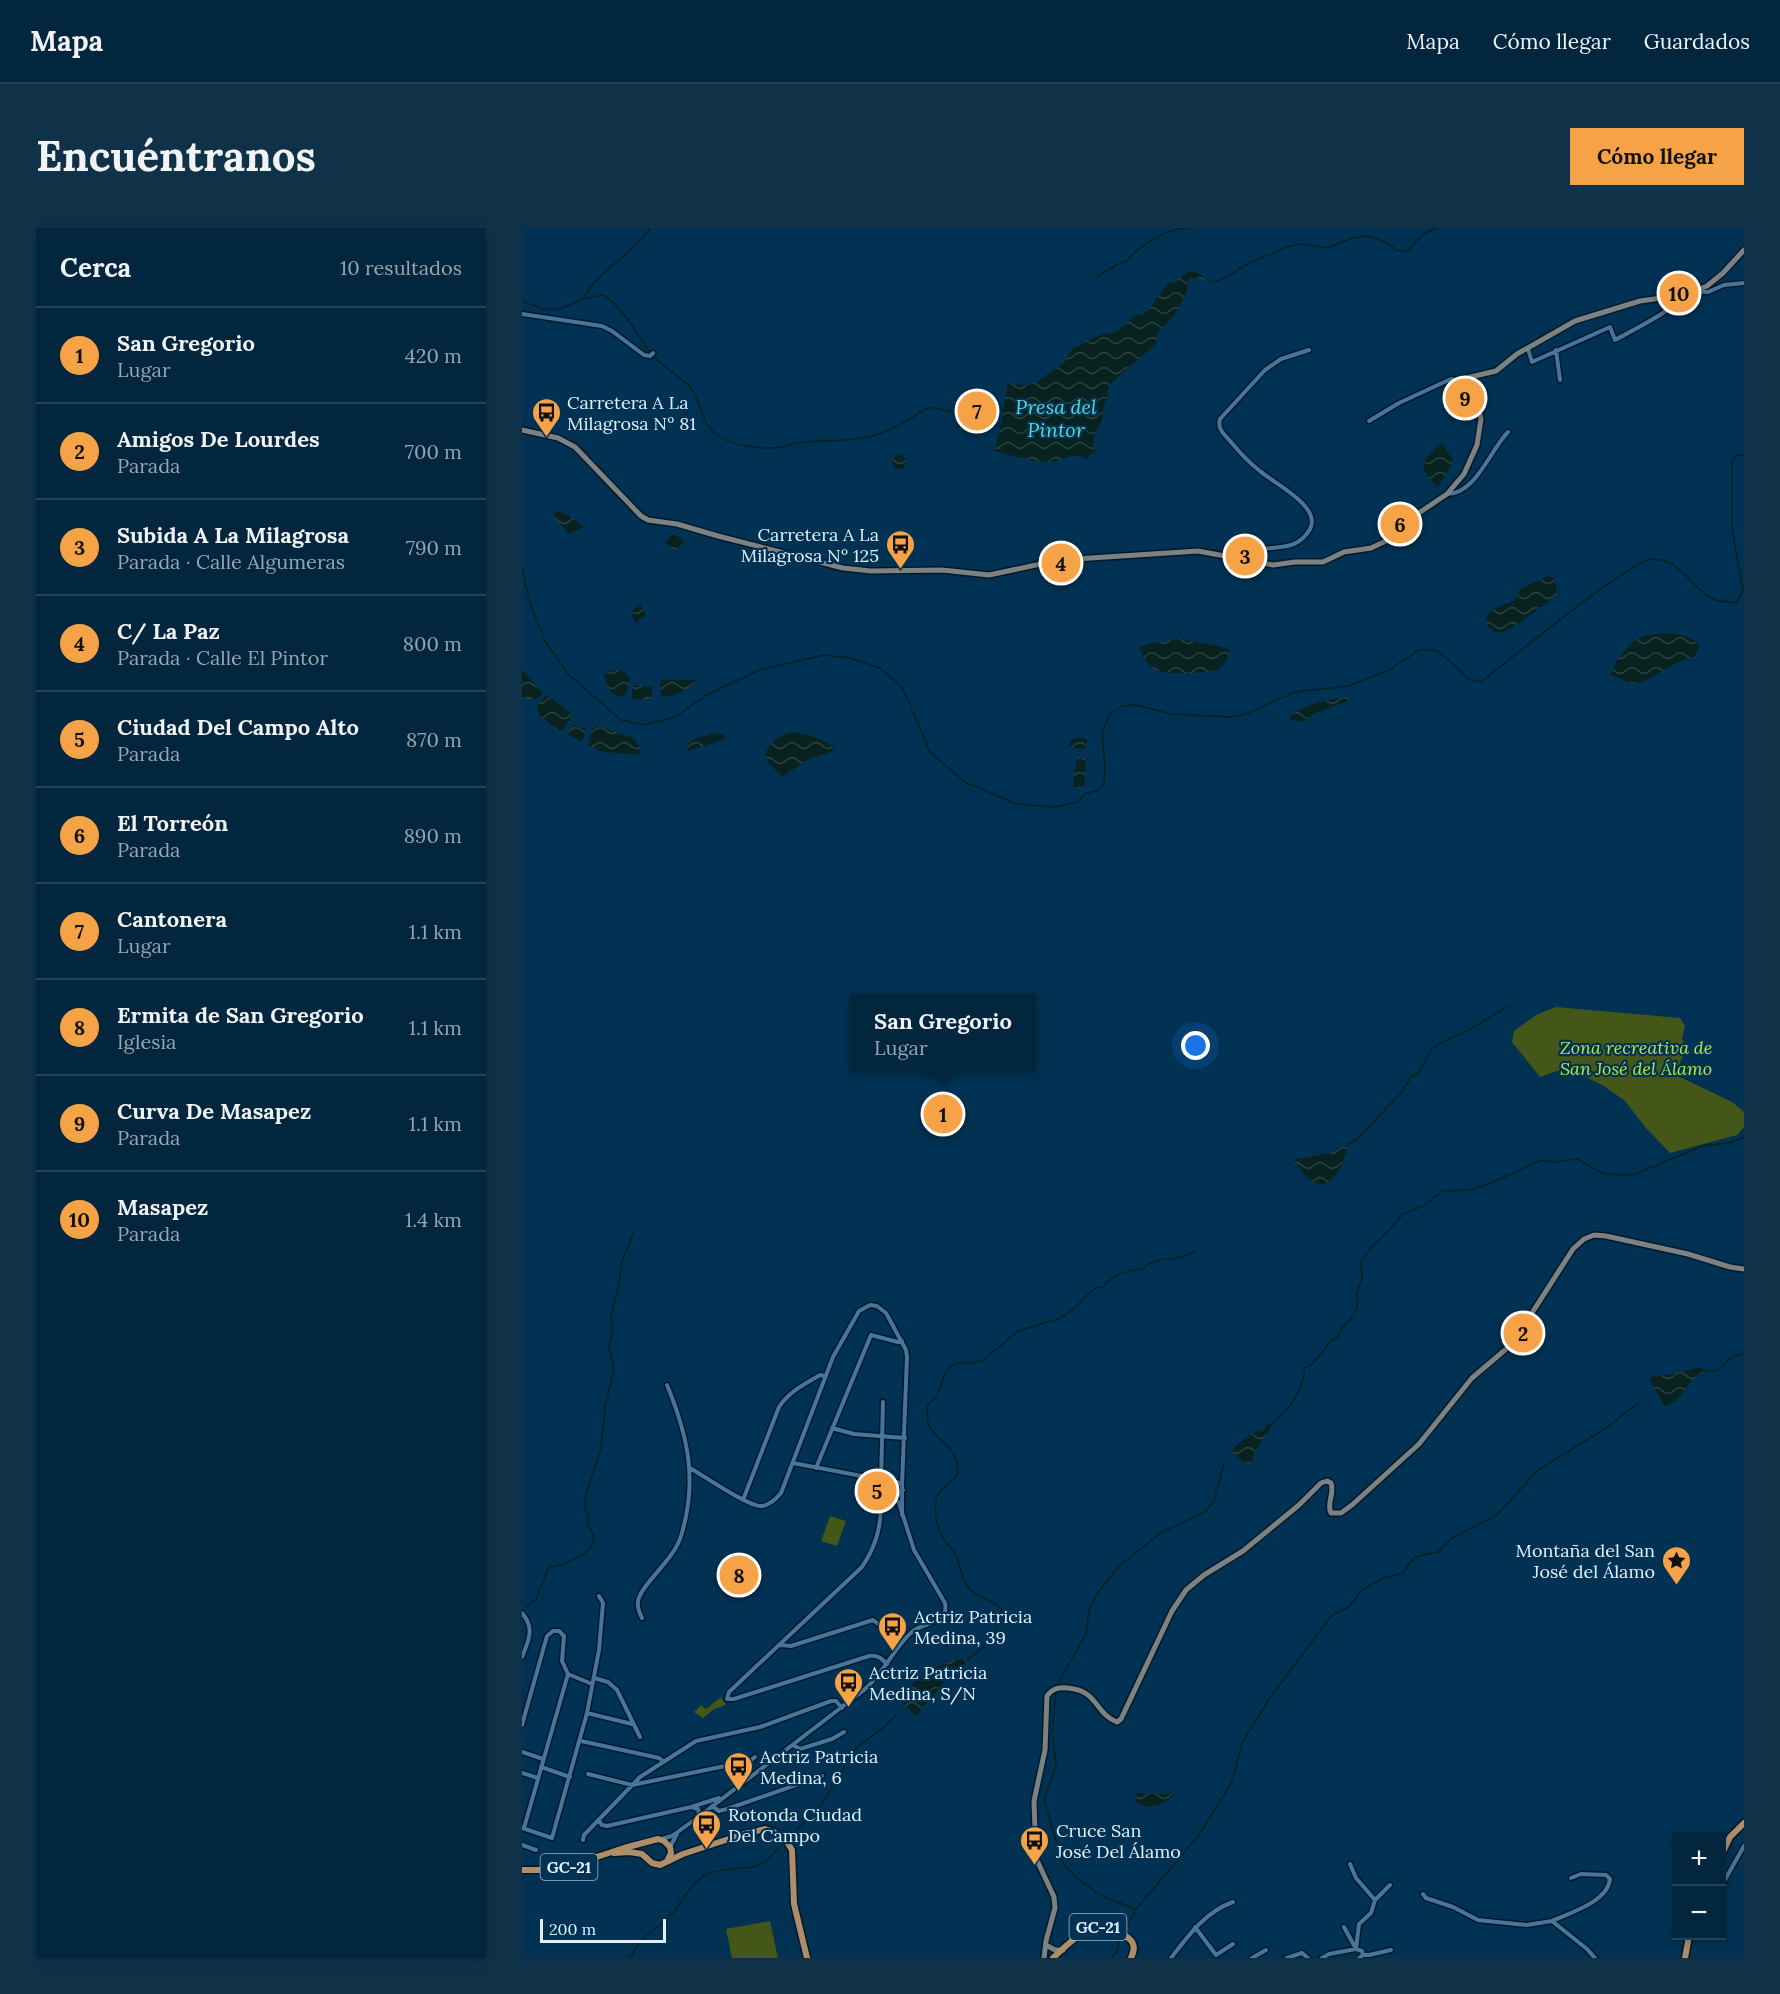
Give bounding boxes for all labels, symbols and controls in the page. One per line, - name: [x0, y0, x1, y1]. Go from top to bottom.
- text: Mapa: [30, 23, 103, 59]
- text: Mapa: [1406, 28, 1460, 55]
- text: Cómo llegar: [1493, 28, 1611, 55]
- text: Guardados: [1644, 28, 1750, 55]
- button: Cómo llegar: [1570, 128, 1744, 185]
- text: Encuéntranos: [36, 129, 316, 183]
- text: Cerca: [60, 251, 131, 284]
- text: 10 resultados: [340, 255, 462, 280]
- pin: 10: [1660, 270, 1698, 316]
- text: San Gregorio: [117, 329, 255, 357]
- text: 1: [75, 343, 84, 368]
- text: 420 m: [405, 343, 462, 368]
- text: Lugar: [117, 357, 171, 382]
- pin: 9: [1446, 376, 1484, 420]
- pin: 7: [958, 388, 996, 434]
- place label: Carretera A La Milagrosa Nº 81: [567, 391, 696, 435]
- water label: Presa del Pintor: [1015, 394, 1097, 442]
- bus stop icon: Carretera A La Milagrosa Nº 81: [530, 396, 562, 438]
- text: Amigos De Lourdes: [117, 425, 320, 453]
- text: 2: [74, 439, 85, 464]
- text: 700 m: [405, 439, 462, 464]
- text: Parada: [117, 453, 180, 478]
- pin: 6: [1380, 502, 1420, 546]
- text: Subida A La Milagrosa: [117, 521, 349, 549]
- place label: Carretera A La Milagrosa Nº 125: [741, 523, 879, 567]
- bus stop icon: Carretera A La Milagrosa Nº 125: [884, 528, 916, 570]
- pin: 3: [1226, 534, 1264, 578]
- text: 3: [74, 535, 85, 560]
- text: 790 m: [406, 535, 462, 560]
- pin: 4: [1042, 540, 1080, 586]
- text: Parada · Calle Algumeras: [117, 549, 345, 574]
- text: C/ La Paz: [117, 617, 220, 645]
- text: 4: [74, 631, 85, 656]
- text: 800 m: [403, 631, 462, 656]
- text: Parada · Calle El Pintor: [117, 645, 328, 670]
- text: Ciudad Del Campo Alto: [117, 713, 359, 741]
- text: 5: [74, 727, 85, 752]
- text: 870 m: [406, 727, 462, 752]
- text: Parada: [117, 741, 180, 766]
- text: El Torreón: [117, 809, 228, 837]
- text: 6: [74, 823, 85, 848]
- text: 890 m: [404, 823, 462, 848]
- text: Parada: [117, 837, 180, 862]
- text: Cantonera: [117, 905, 227, 933]
- text: 7: [75, 919, 84, 944]
- text: 1.1 km: [409, 919, 462, 944]
- text: Lugar: [117, 933, 171, 958]
- popup: [850, 994, 1036, 1072]
- text: Ermita de San Gregorio: [117, 1001, 364, 1029]
- text: San Gregorio: [874, 1007, 1012, 1035]
- text: 8: [74, 1015, 85, 1040]
- text: 1.1 km: [409, 1015, 462, 1040]
- text: Iglesia: [117, 1029, 176, 1054]
- your location: [1181, 1031, 1210, 1060]
- text: Lugar: [874, 1035, 928, 1060]
- park label: Zona recreativa de San José del Álamo: [1560, 1036, 1712, 1080]
- pin: 1: [924, 1092, 962, 1136]
- text: Curva De Masapez: [117, 1097, 311, 1125]
- text: 9: [74, 1111, 85, 1136]
- text: 1.1 km: [409, 1111, 462, 1136]
- text: Parada: [117, 1125, 180, 1150]
- text: Masapez: [117, 1193, 208, 1221]
- text: 10: [69, 1207, 90, 1232]
- text: 1.4 km: [405, 1207, 462, 1232]
- text: Parada: [117, 1221, 180, 1246]
- pin: 2: [1504, 1310, 1542, 1356]
- pin: 5: [858, 1468, 896, 1514]
- place label: Montaña del San José del Álamo: [1516, 1539, 1655, 1583]
- place icon: Montaña del San José del Álamo: [1660, 1544, 1692, 1586]
- pin: 8: [720, 1552, 758, 1598]
- place label: Actriz Patricia Medina, 39: [913, 1605, 1032, 1649]
- bus stop icon: Actriz Patricia Medina, 39: [877, 1610, 909, 1652]
- place label: Actriz Patricia Medina, S/N: [868, 1661, 987, 1705]
- bus stop icon: Actriz Patricia Medina, S/N: [832, 1666, 864, 1708]
- place label: Actriz Patricia Medina, 6: [759, 1745, 878, 1789]
- bus stop icon: Actriz Patricia Medina, 6: [723, 1750, 755, 1792]
- place label: Rotonda Ciudad Del Campo: [728, 1803, 862, 1847]
- bus stop icon: Rotonda Ciudad Del Campo: [691, 1808, 723, 1850]
- place label: Cruce San José Del Álamo: [1055, 1819, 1181, 1863]
- bus stop icon: Cruce San José Del Álamo: [1019, 1824, 1051, 1866]
- map controls: [1672, 1832, 1726, 1940]
- button: +: [1672, 1832, 1726, 1886]
- road number: GC-21: [540, 1854, 598, 1880]
- button: −: [1672, 1886, 1726, 1940]
- road number: GC-21: [1070, 1914, 1126, 1940]
- scale bar: [540, 1916, 666, 1944]
- text: 200 m: [549, 1919, 596, 1939]

